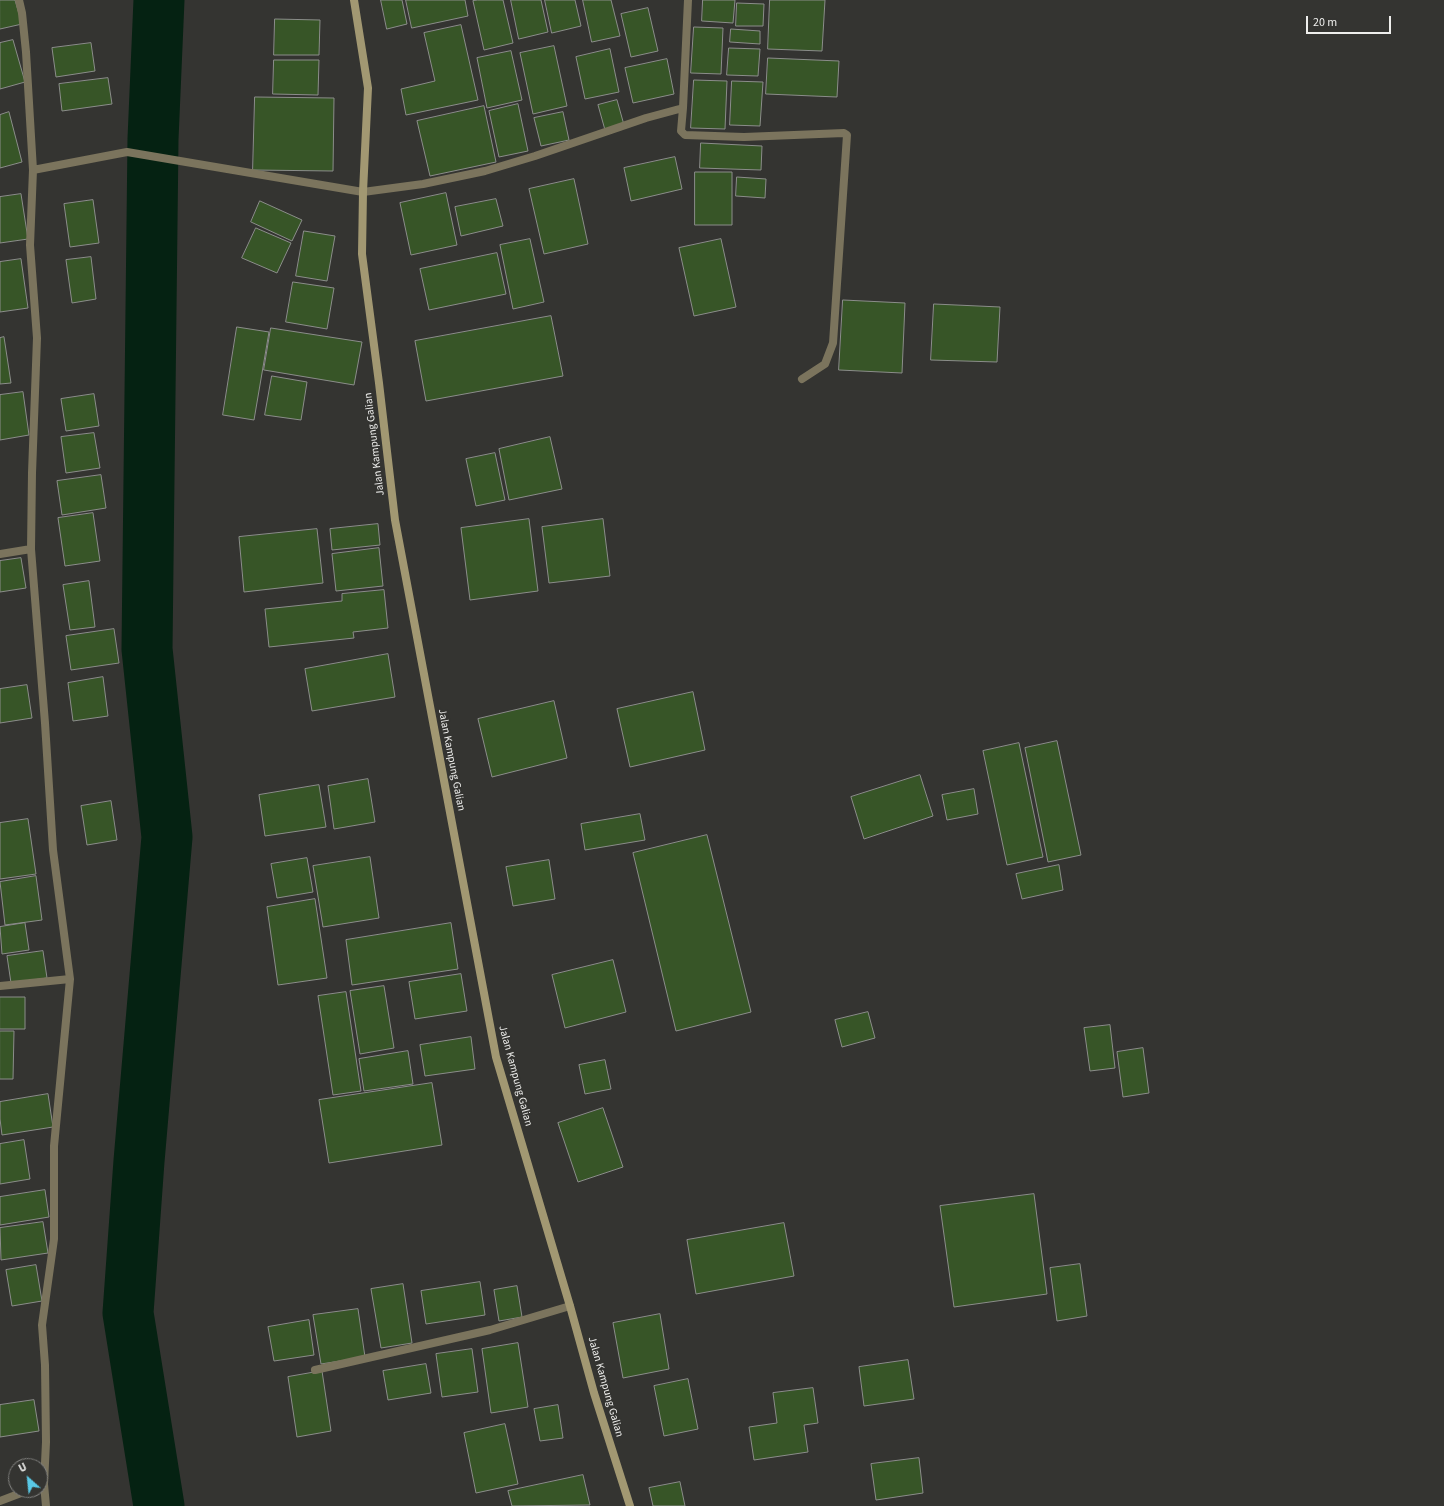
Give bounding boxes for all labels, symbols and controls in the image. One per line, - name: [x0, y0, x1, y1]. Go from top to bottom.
- scale bar: [1308, 8, 1393, 34]
- text: 20 m: [1313, 14, 1337, 31]
- street label: Jalan Kampung Galian: [362, 392, 388, 496]
- street label: Jalan Kampung Galian: [435, 708, 467, 812]
- street label: Jalan Kampung Galian: [495, 1024, 535, 1128]
- street label: Jalan Kampung Galian: [584, 1335, 626, 1439]
- north arrow: [8, 1458, 48, 1498]
- text: U: [16, 1459, 29, 1476]

